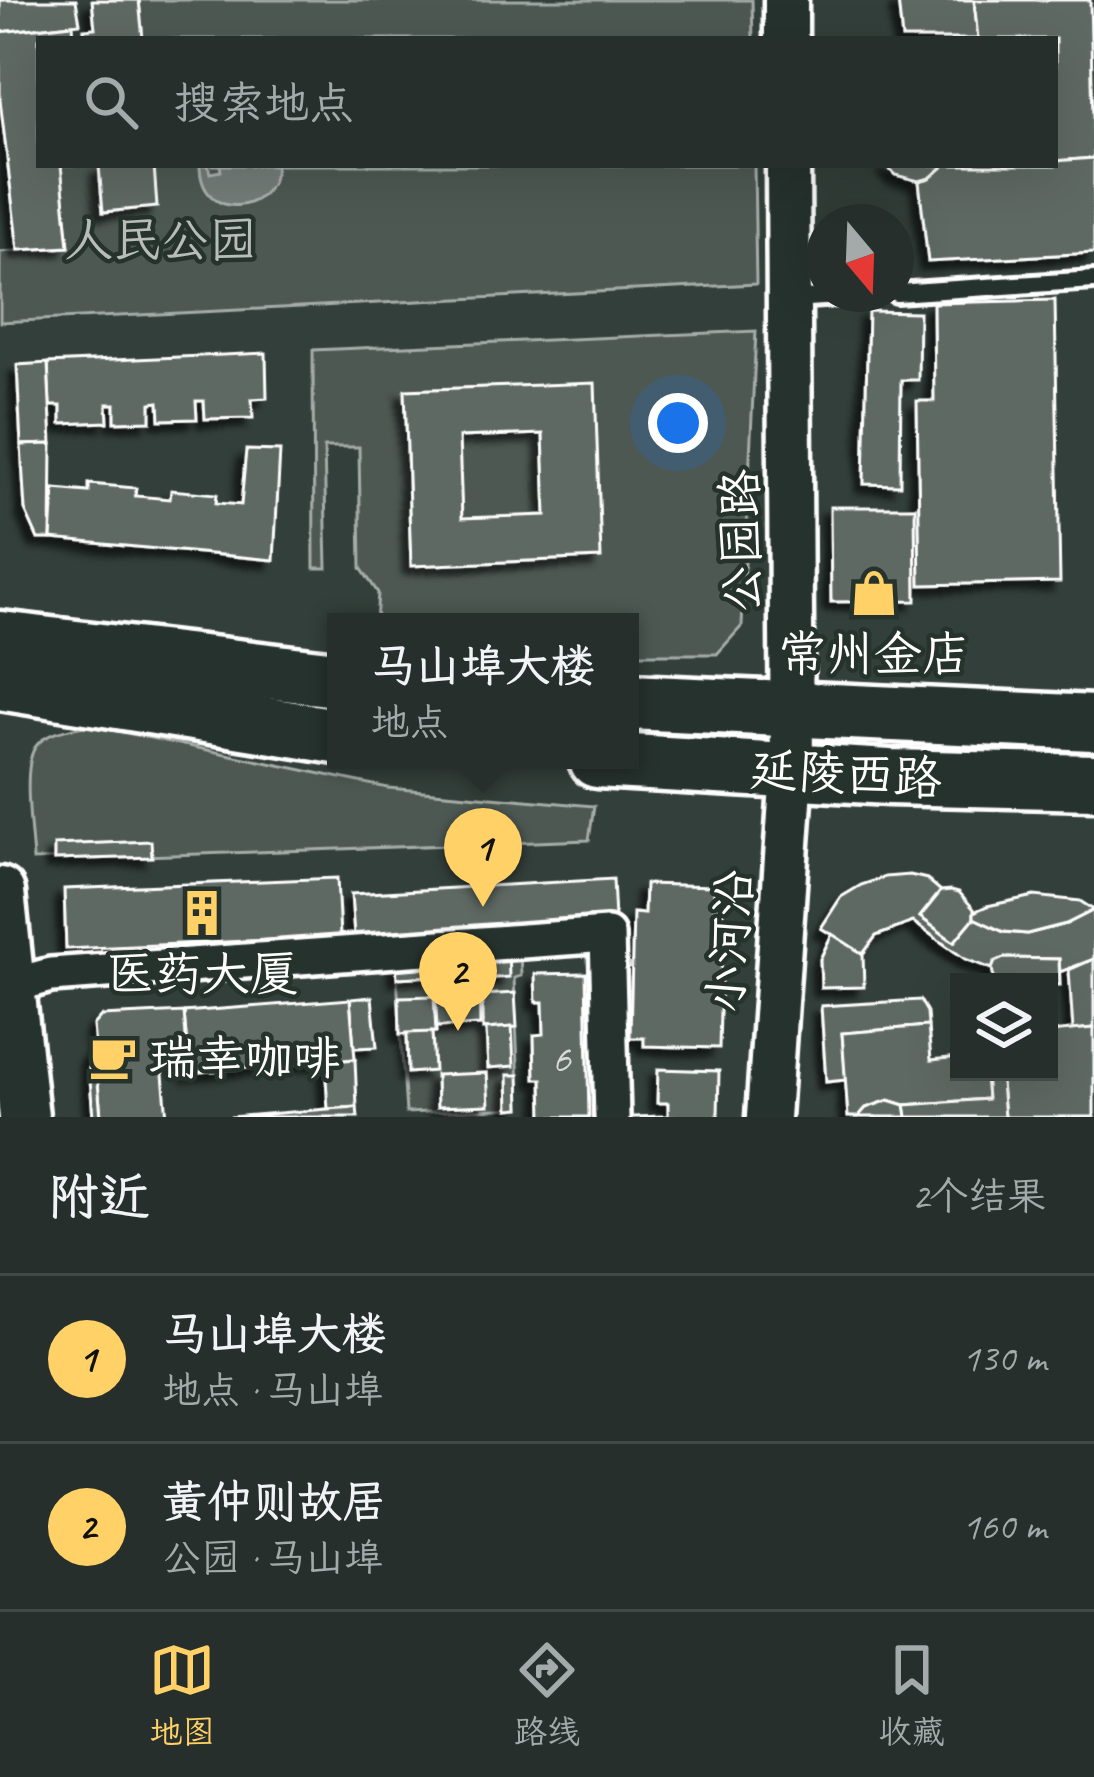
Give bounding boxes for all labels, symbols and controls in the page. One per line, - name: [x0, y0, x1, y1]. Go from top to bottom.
- search box: [36, 36, 1058, 168]
- icon: search: [78, 69, 144, 135]
- text: 搜索地点: [174, 75, 354, 132]
- north arrow: [806, 204, 914, 312]
- park label: 人民公园: [65, 210, 257, 270]
- your location: [648, 393, 708, 453]
- street label: 公园路: [710, 468, 772, 614]
- shop icon: 常州金店: [849, 568, 899, 618]
- popup: [327, 613, 639, 769]
- place label: 常州金店: [778, 624, 970, 684]
- text: 马山埠大楼: [370, 638, 596, 695]
- text: 地点: [370, 698, 449, 747]
- street label: 延陵西路: [749, 739, 943, 809]
- pin: 1: [444, 808, 522, 907]
- street label: 小河沿: [695, 867, 765, 1015]
- building icon: 医药大厦: [177, 888, 227, 938]
- pin: 2: [419, 932, 497, 1031]
- place label: 医药大厦: [106, 944, 298, 1004]
- map controls: [950, 973, 1058, 1081]
- button: layers: [950, 973, 1058, 1081]
- place label: 瑞幸咖啡: [149, 1028, 341, 1088]
- cafe icon: 瑞幸咖啡: [88, 1032, 138, 1082]
- house number: 6: [552, 1032, 572, 1085]
- text: 附近: [48, 1165, 150, 1229]
- text: 2个结果: [911, 1172, 1046, 1221]
- text: 马山埠大楼: [162, 1306, 387, 1363]
- text: 1: [78, 1334, 96, 1383]
- text: 130 m: [962, 1334, 1046, 1383]
- text: 地点 · 马山埠: [162, 1366, 383, 1415]
- text: 黄仲则故居: [162, 1474, 387, 1531]
- text: 2: [78, 1502, 96, 1551]
- text: 160 m: [962, 1502, 1046, 1551]
- text: 公园 · 马山埠: [162, 1534, 383, 1583]
- tab: 地图: [149, 1637, 215, 1753]
- tab: 路线: [514, 1637, 580, 1753]
- tab: 收藏: [879, 1637, 945, 1753]

